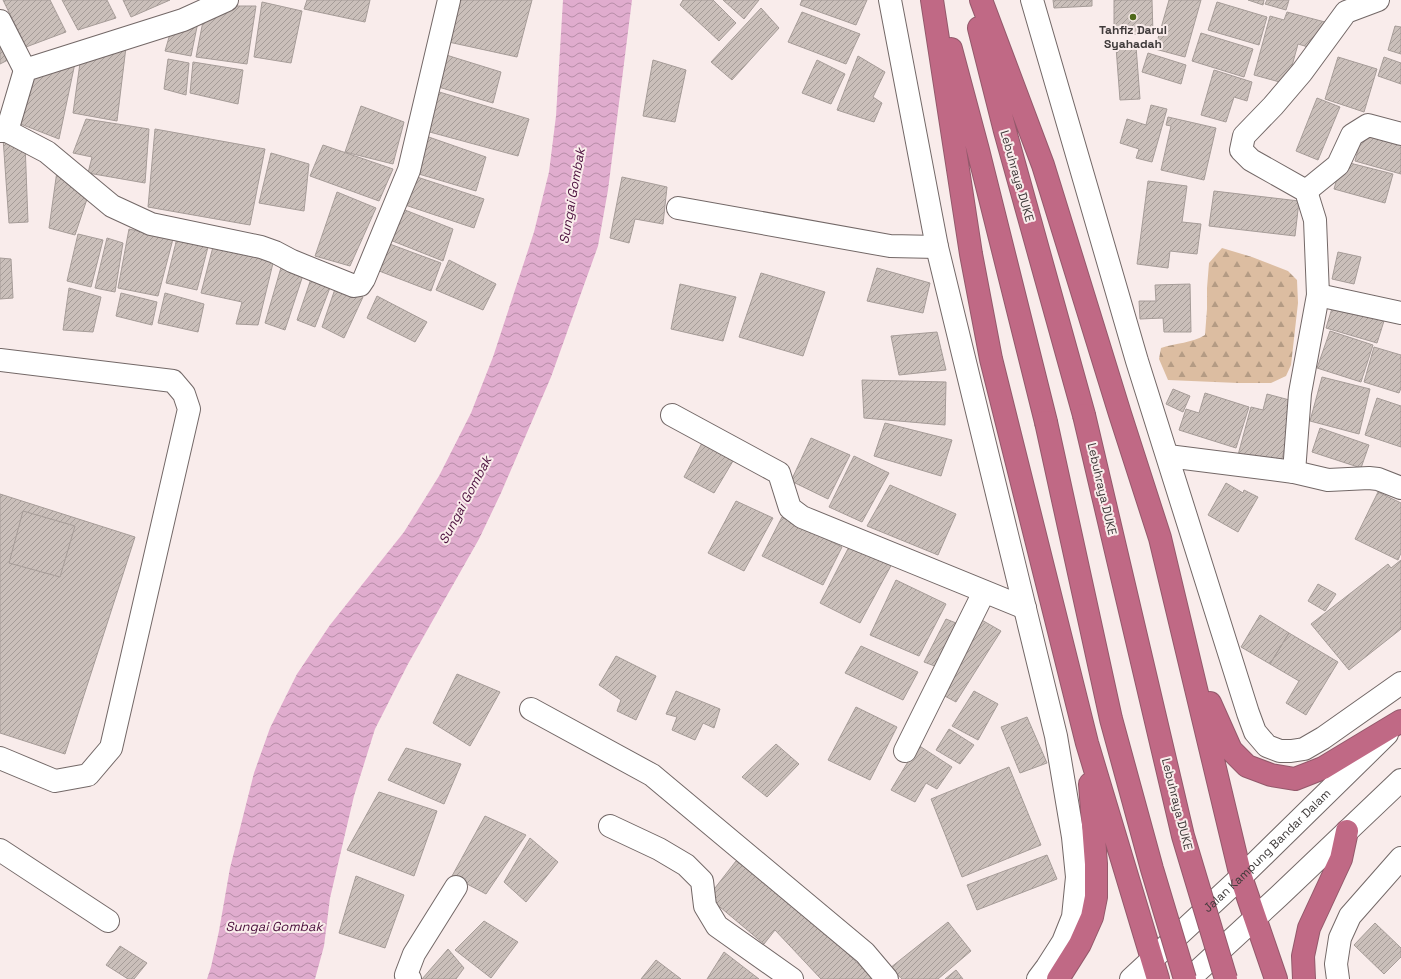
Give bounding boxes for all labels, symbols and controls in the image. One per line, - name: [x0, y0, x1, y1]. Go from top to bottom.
- marker: Tahfiz Darul Syahadah: [1128, 12, 1138, 22]
- place label: Tahfiz Darul Syahadah: [1099, 22, 1167, 52]
- street label: Lebuhraya DUKE: [996, 128, 1038, 224]
- water label: Sungai Gombak: [555, 145, 589, 245]
- street label: Lebuhraya DUKE: [1084, 441, 1120, 537]
- water label: Sungai Gombak: [435, 451, 496, 547]
- street label: Lebuhraya DUKE: [1158, 756, 1196, 852]
- street label: Jalan Kampung Bandar Dalam: [1200, 785, 1334, 916]
- water label: Sungai Gombak: [226, 918, 324, 935]

